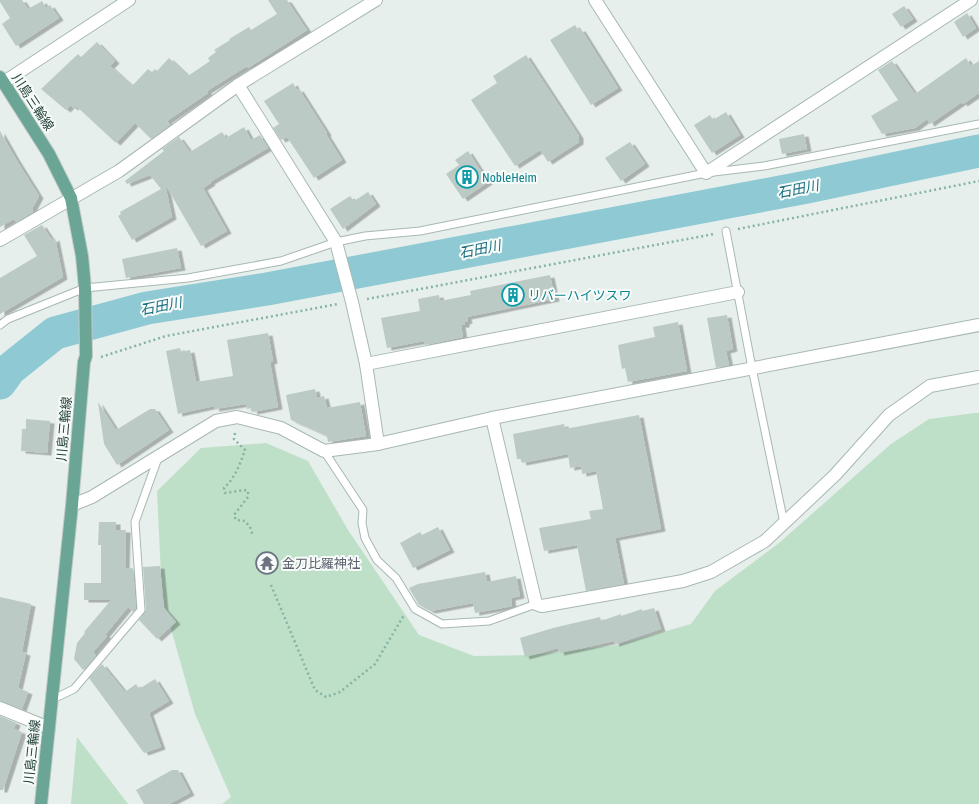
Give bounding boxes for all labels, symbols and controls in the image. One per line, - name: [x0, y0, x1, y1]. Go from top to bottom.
- street label: 川島三輪線: [9, 71, 57, 133]
- building icon: NobleHeim: [454, 164, 480, 190]
- place label: NobleHeim: [482, 170, 537, 185]
- water label: 石田川: [776, 177, 822, 201]
- water label: 石田川: [458, 237, 504, 261]
- building icon: リバーハイツスワ: [500, 282, 526, 308]
- place label: リバーハイツスワ: [528, 288, 631, 303]
- water label: 石田川: [139, 294, 185, 318]
- street label: 川島三輪線: [54, 396, 74, 462]
- temple icon: 金刀比羅神社: [254, 550, 280, 576]
- place label: 金刀比羅神社: [282, 556, 360, 571]
- street label: 川島三輪線: [21, 719, 43, 785]

